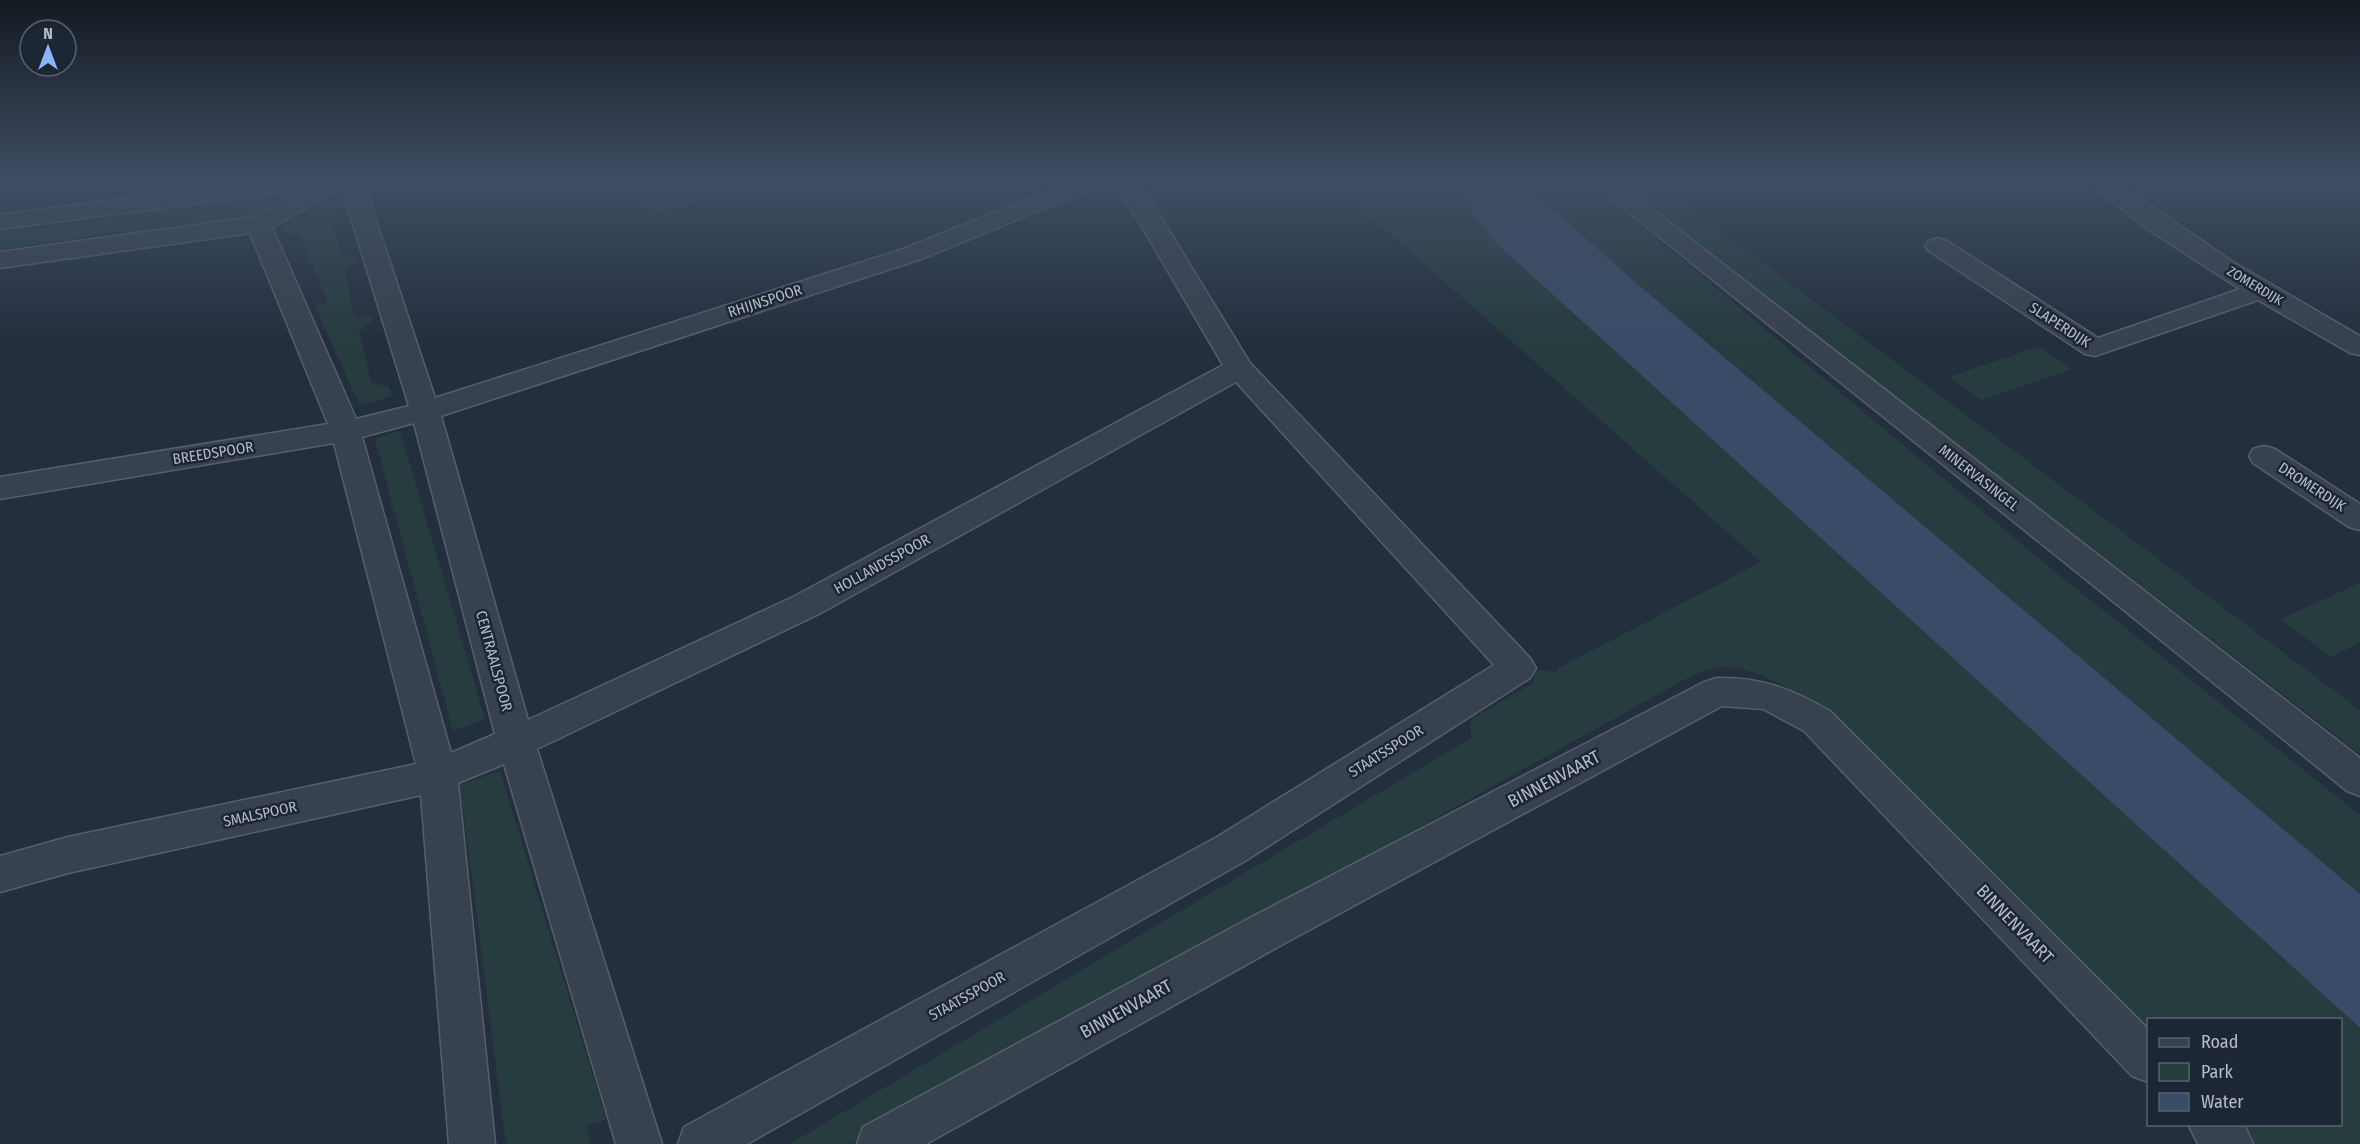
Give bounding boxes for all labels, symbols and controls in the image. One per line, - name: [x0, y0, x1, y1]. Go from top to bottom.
- north arrow: [18, 18, 78, 78]
- text: N: [43, 24, 53, 43]
- street label: ZOMERDIJK: [2224, 263, 2287, 310]
- street label: RHIJNSPOOR: [726, 281, 804, 321]
- street label: SLAPERDIJK: [2026, 298, 2094, 352]
- street label: BREEDSPOOR: [171, 438, 255, 468]
- street label: MINERVASINGEL: [1935, 441, 2023, 515]
- street label: DROMERDIJK: [2275, 459, 2349, 515]
- street label: HOLLANDSSPOOR: [831, 530, 933, 598]
- street label: CENTRAALSPOOR: [472, 609, 516, 713]
- street label: STAATSSPOOR: [1345, 721, 1427, 781]
- street label: BINNENVAART: [1504, 745, 1605, 813]
- street label: SMALSPOOR: [222, 797, 298, 831]
- street label: BINNENVAART: [1972, 880, 2059, 969]
- street label: STAATSSPOOR: [926, 968, 1008, 1024]
- street label: BINNENVAART: [1076, 974, 1176, 1043]
- legend: [2147, 1018, 2342, 1126]
- text: Road: [2201, 1031, 2238, 1053]
- text: Park: [2201, 1061, 2234, 1083]
- text: Water: [2201, 1091, 2244, 1113]

